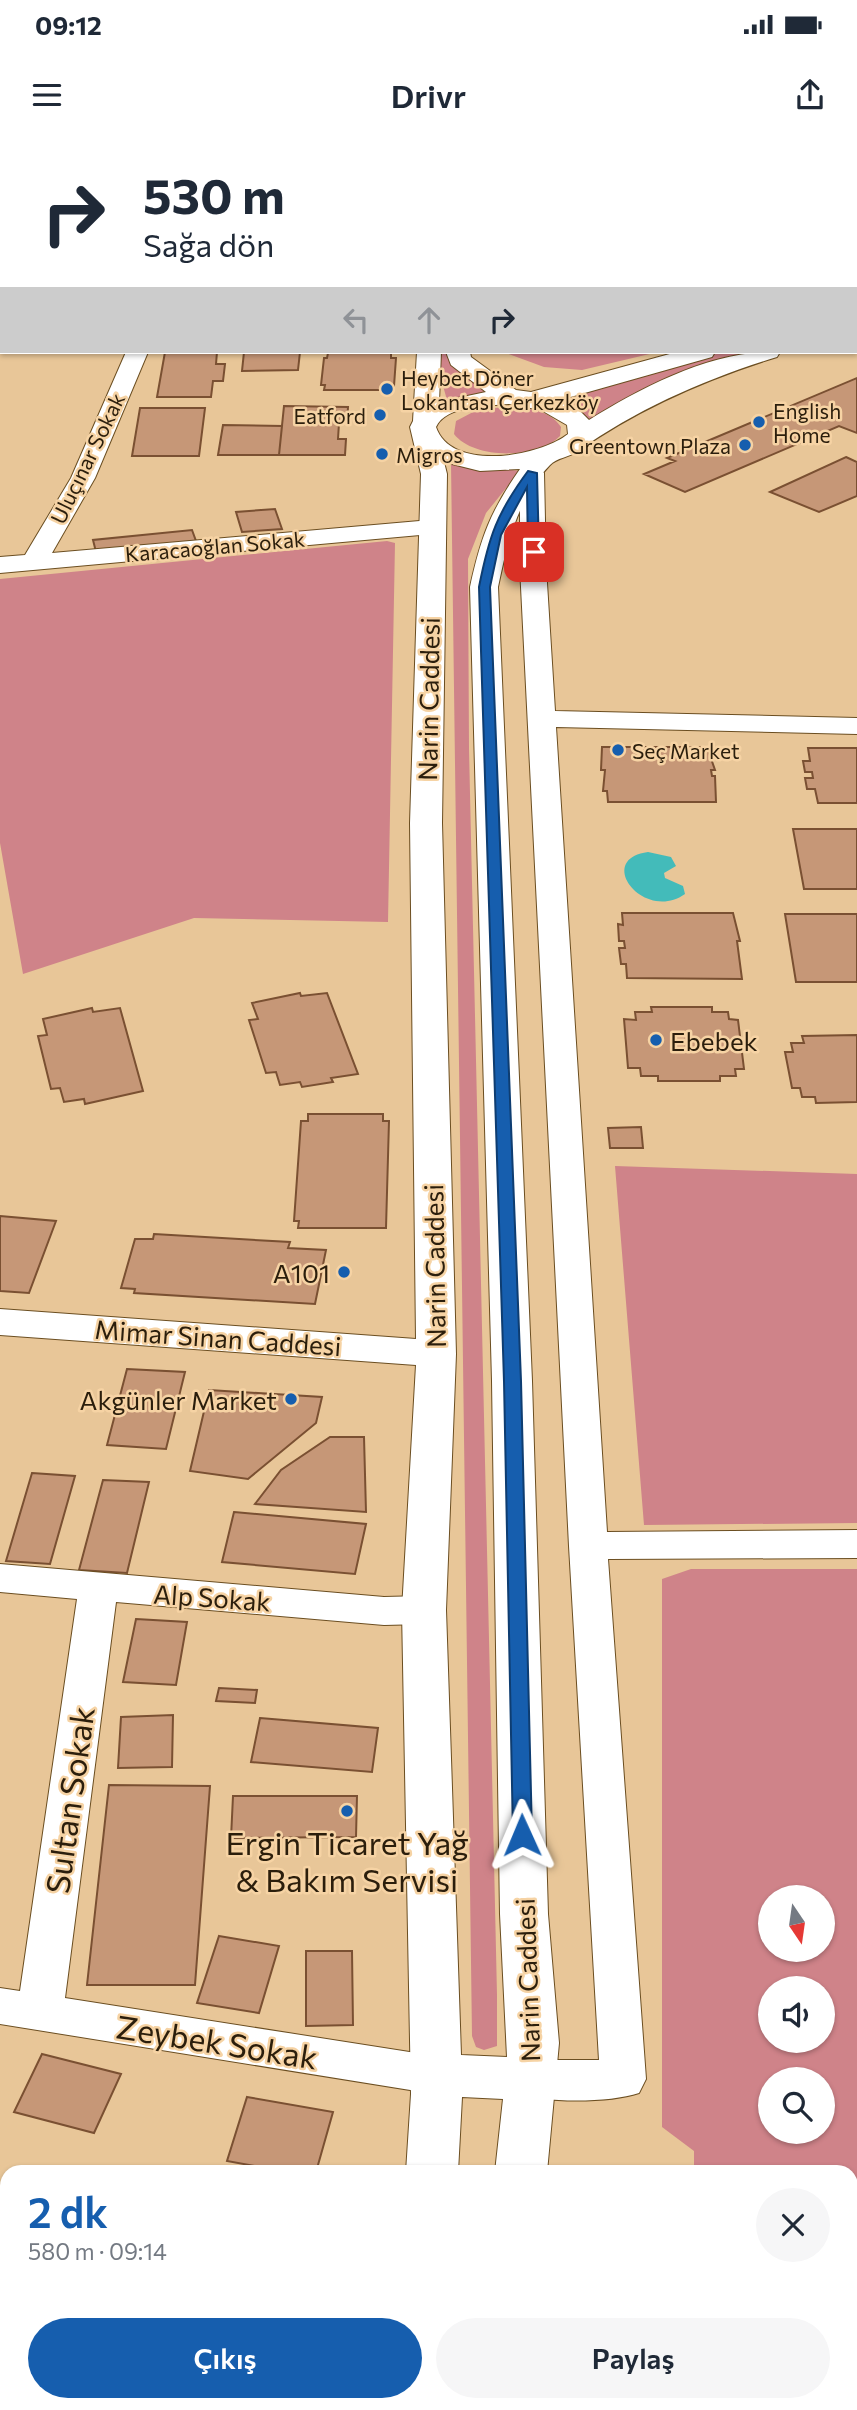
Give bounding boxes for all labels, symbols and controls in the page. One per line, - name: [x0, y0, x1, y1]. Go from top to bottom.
- text: 09:12: [35, 9, 102, 40]
- text: Drivr: [391, 75, 466, 115]
- icon: menu: [28, 76, 66, 114]
- icon: share: [791, 76, 829, 114]
- text: 530 m: [143, 164, 285, 224]
- icon: right: [28, 168, 119, 259]
- text: Sağa dön: [143, 224, 274, 264]
- icon: left: [337, 301, 375, 339]
- icon: ahead: [410, 301, 448, 339]
- icon: right: [483, 301, 521, 339]
- place label: Heybet Döner Lokantası Çerkezköy: [401, 365, 599, 414]
- marker: Heybet Döner Lokantası Çerkezköy: [379, 381, 395, 397]
- street label: Uluçınar Sokak: [45, 389, 129, 527]
- place label: English Home: [773, 398, 841, 447]
- place label: Eatford: [293, 403, 366, 428]
- marker: Eatford: [372, 407, 388, 423]
- marker: English Home: [751, 414, 767, 430]
- place label: Greentown Plaza: [569, 433, 731, 458]
- marker: Greentown Plaza: [737, 437, 753, 453]
- place label: Migros: [396, 442, 463, 467]
- marker: Migros: [374, 446, 390, 462]
- pin: [504, 522, 564, 582]
- street label: Karacaoğlan Sokak: [124, 526, 306, 566]
- icon: arrive: [515, 533, 553, 571]
- street label: Narin Caddesi: [411, 617, 445, 781]
- place label: Seç Market: [632, 738, 740, 763]
- marker: Seç Market: [610, 742, 626, 758]
- place label: Ebebek: [670, 1025, 758, 1056]
- marker: Ebebek: [648, 1032, 664, 1048]
- street label: Narin Caddesi: [417, 1184, 451, 1348]
- place label: A101: [273, 1257, 330, 1288]
- marker: A101: [336, 1264, 352, 1280]
- street label: Mimar Sinan Caddesi: [94, 1313, 342, 1361]
- place label: Akgünler Market: [79, 1384, 277, 1415]
- marker: Akgünler Market: [283, 1391, 299, 1407]
- street label: Alp Sokak: [152, 1577, 272, 1617]
- street label: Sultan Sokak: [36, 1704, 102, 1896]
- position arrow: [485, 1798, 559, 1872]
- marker: Ergin Ticaret Yağ & Bakım Servisi: [339, 1803, 355, 1819]
- place label: Ergin Ticaret Yağ & Bakım Servisi: [226, 1822, 468, 1899]
- north arrow: [758, 1885, 835, 1962]
- map controls: [758, 1885, 835, 2144]
- street label: Narin Caddesi: [509, 1898, 545, 2062]
- button: sound: [758, 1976, 835, 2053]
- street label: Zeybek Sokak: [114, 2005, 320, 2077]
- button: search: [758, 2067, 835, 2144]
- text: 2 dk: [28, 2185, 108, 2237]
- button: close: [756, 2188, 830, 2262]
- text: 580 m · 09:14: [28, 2237, 167, 2265]
- button: Çıkış: [28, 2318, 422, 2398]
- button: Paylaş: [436, 2318, 830, 2398]

